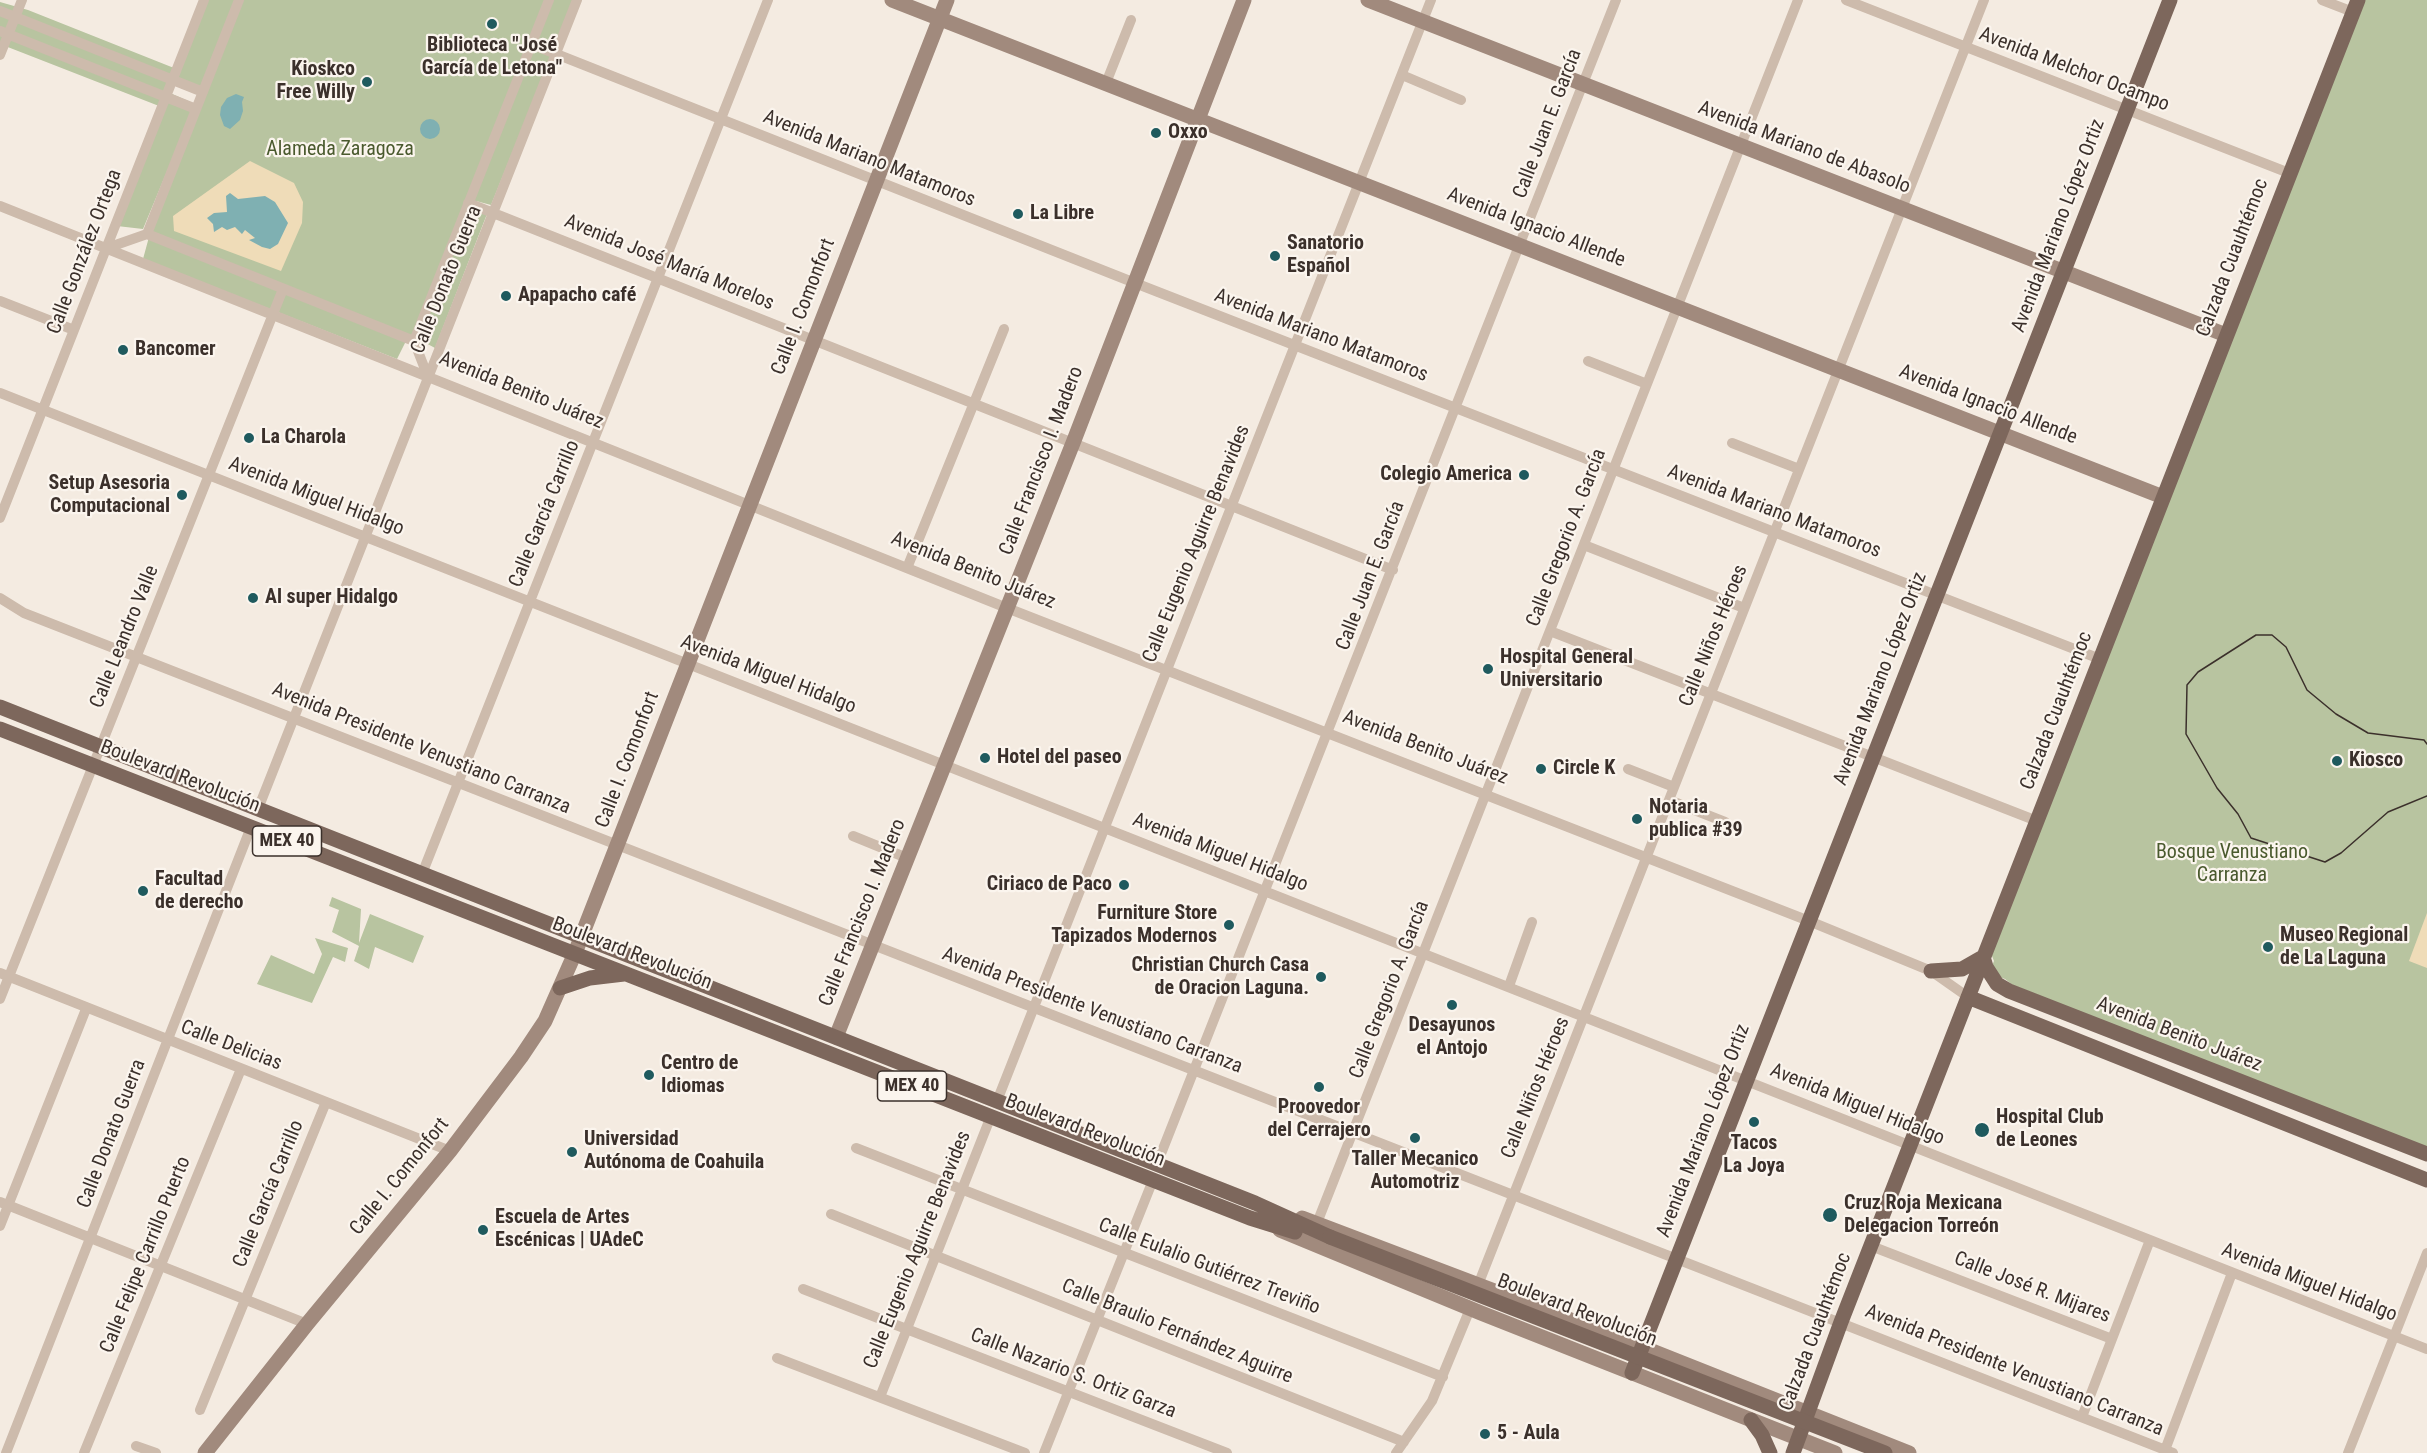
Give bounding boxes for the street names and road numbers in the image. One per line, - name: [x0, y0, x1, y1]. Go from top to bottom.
- street label: Avenida Melchor Ocampo: [1976, 23, 2172, 117]
- street label: Calle Juan E. García: [1509, 46, 1587, 202]
- street label: Avenida Mariano de Abasolo: [1695, 96, 1913, 200]
- street label: Avenida Mariano Matamoros: [759, 105, 979, 213]
- street label: Avenida Mariano López Ortiz: [2007, 116, 2111, 336]
- street label: Calle González Ortega: [43, 166, 127, 338]
- street label: Calzada Cuauhtémoc: [2192, 176, 2274, 340]
- street label: Avenida Ignacio Allende: [1444, 183, 1628, 273]
- street label: Calle Donato Guerra: [406, 203, 488, 357]
- street label: Avenida José María Morelos: [561, 210, 777, 316]
- street label: Calle I. Comonfort: [767, 236, 841, 378]
- street label: Avenida Mariano Matamoros: [1211, 284, 1431, 388]
- street label: Avenida Benito Juárez: [435, 347, 607, 435]
- street label: Avenida Ignacio Allende: [1896, 360, 2080, 450]
- street label: Calle Francisco I. Madero: [995, 363, 1089, 559]
- street label: Calle Eugenio Aguirre Benavides: [1138, 422, 1256, 666]
- street label: Calle García Carrillo: [505, 437, 585, 591]
- street label: Calle Gregorio A. García: [1522, 446, 1612, 630]
- street label: Avenida Miguel Hidalgo: [225, 452, 407, 542]
- street label: Avenida Mariano Matamoros: [1664, 460, 1884, 564]
- street label: Calle Juan E. García: [1332, 498, 1410, 654]
- street label: Avenida Benito Juárez: [887, 527, 1059, 615]
- street label: Calle Leandro Valle: [85, 562, 165, 712]
- street label: Calle Niños Héroes: [1675, 562, 1753, 710]
- street label: Avenida Mariano López Ortiz: [1829, 569, 1933, 789]
- street label: Calzada Cuauhtémoc: [2016, 629, 2098, 793]
- street label: Avenida Miguel Hidalgo: [677, 630, 859, 720]
- street label: Avenida Presidente Venustiano Carranza: [268, 678, 574, 820]
- street label: Calle I. Comonfort: [591, 689, 665, 831]
- street label: Avenida Benito Juárez: [1339, 705, 1511, 791]
- street label: Boulevard Revolución: [97, 736, 263, 818]
- street label: Avenida Miguel Hidalgo: [1129, 808, 1311, 898]
- street label: Calle Francisco I. Madero: [814, 816, 912, 1010]
- road number: MEX 40: [252, 826, 322, 856]
- street label: Calle Gregorio A. García: [1345, 898, 1435, 1082]
- street label: Boulevard Revolución: [549, 913, 715, 995]
- street label: Avenida Presidente Venustiano Carranza: [939, 943, 1245, 1079]
- street label: Avenida Benito Juárez: [2093, 992, 2265, 1078]
- street label: Calle Niños Héroes: [1497, 1014, 1575, 1162]
- street label: Calle Delicias: [177, 1016, 285, 1076]
- street label: Avenida Mariano López Ortiz: [1652, 1021, 1756, 1241]
- street label: Calle Donato Guerra: [73, 1056, 151, 1212]
- street label: Avenida Miguel Hidalgo: [1766, 1059, 1948, 1151]
- road number: MEX 40: [878, 1071, 946, 1101]
- street label: Boulevard Revolución: [1002, 1090, 1168, 1172]
- street label: Calle I. Comonfort: [345, 1114, 455, 1240]
- street label: Calle García Carrillo: [229, 1117, 309, 1271]
- street label: Calle Eugenio Aguirre Benavides: [859, 1128, 977, 1372]
- street label: Calle Felipe Carrillo Puerto: [96, 1153, 196, 1357]
- street label: Calle Eulalio Gutiérrez Treviño: [1095, 1214, 1323, 1320]
- street label: Avenida Miguel Hidalgo: [2218, 1238, 2400, 1328]
- street label: Calle José R. Mijares: [1950, 1247, 2114, 1329]
- street label: Calzada Cuauhtémoc: [1775, 1250, 1857, 1414]
- street label: Boulevard Revolución: [1494, 1270, 1660, 1352]
- street label: Calle Braulio Fernández Aguirre: [1058, 1275, 1296, 1389]
- street label: Avenida Presidente Venustiano Carranza: [1861, 1300, 2167, 1442]
- street label: Calle Nazario S. Ortiz Garza: [967, 1324, 1179, 1424]

